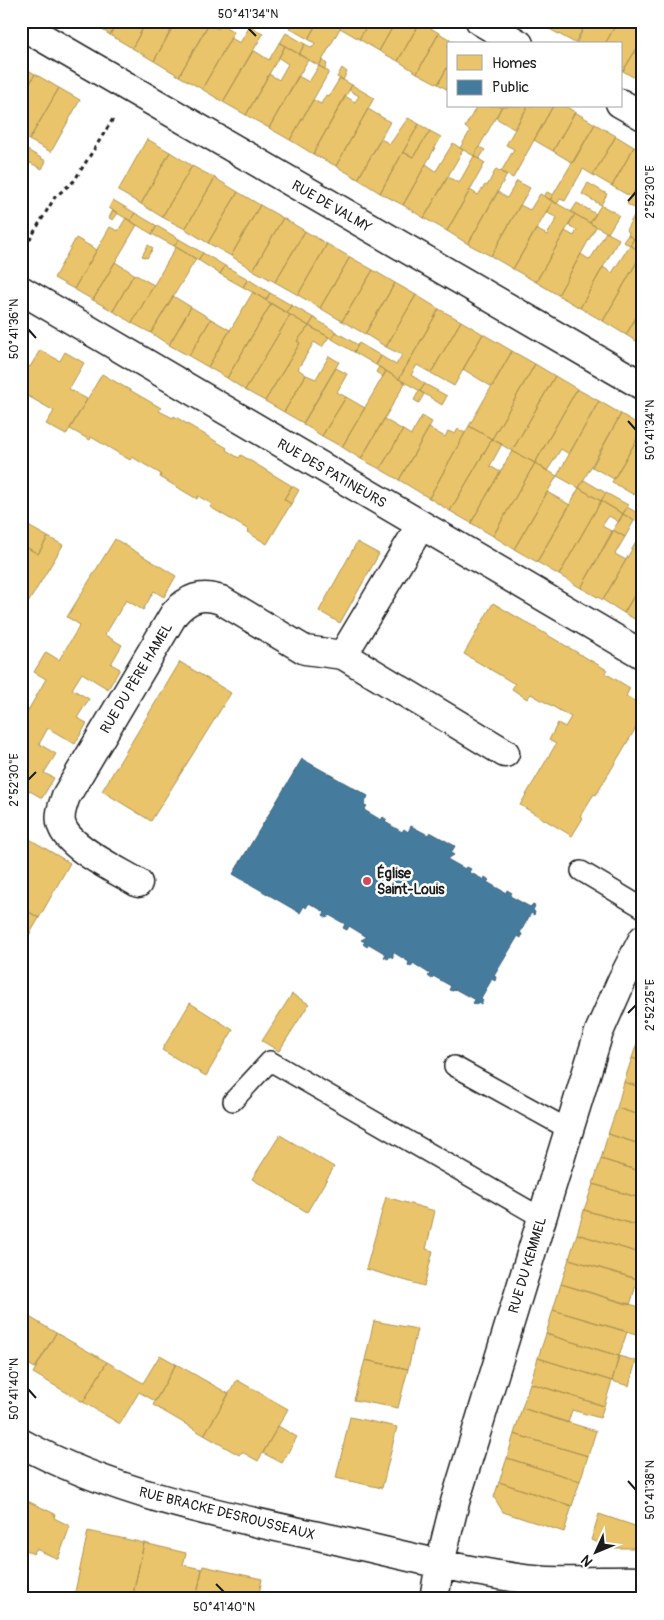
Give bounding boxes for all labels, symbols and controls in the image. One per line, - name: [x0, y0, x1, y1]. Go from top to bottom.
- text: 50°41'34"N: [218, 7, 278, 22]
- legend: [447, 42, 622, 108]
- text: Homes: [492, 54, 537, 73]
- text: Public: [492, 78, 529, 97]
- text: 2°52'30"E: [643, 165, 658, 219]
- street label: RUE DE VALMY: [289, 177, 375, 236]
- text: 50°41'36"N: [7, 299, 22, 359]
- text: 50°41'34"N: [643, 400, 658, 460]
- street label: RUE DES PATINEURS: [274, 435, 389, 512]
- street label: RUE DU PÈRE HAMEL: [96, 619, 176, 737]
- text: 2°52'30"E: [7, 753, 22, 807]
- place label: Église Saint-Louis: [377, 864, 445, 898]
- marker: Église Saint-Louis: [361, 875, 373, 887]
- text: 2°52'25"E: [643, 979, 658, 1031]
- street label: RUE DU KEMMEL: [505, 1215, 550, 1315]
- text: 50°41'40"N: [7, 1358, 22, 1420]
- text: 50°41'38"N: [643, 1460, 658, 1520]
- street label: RUE BRACKE DESROUSSEAUX: [137, 1483, 317, 1544]
- north arrow: [572, 1528, 622, 1578]
- text: N: [578, 1551, 596, 1570]
- text: 50°41'40"N: [193, 1600, 255, 1615]

